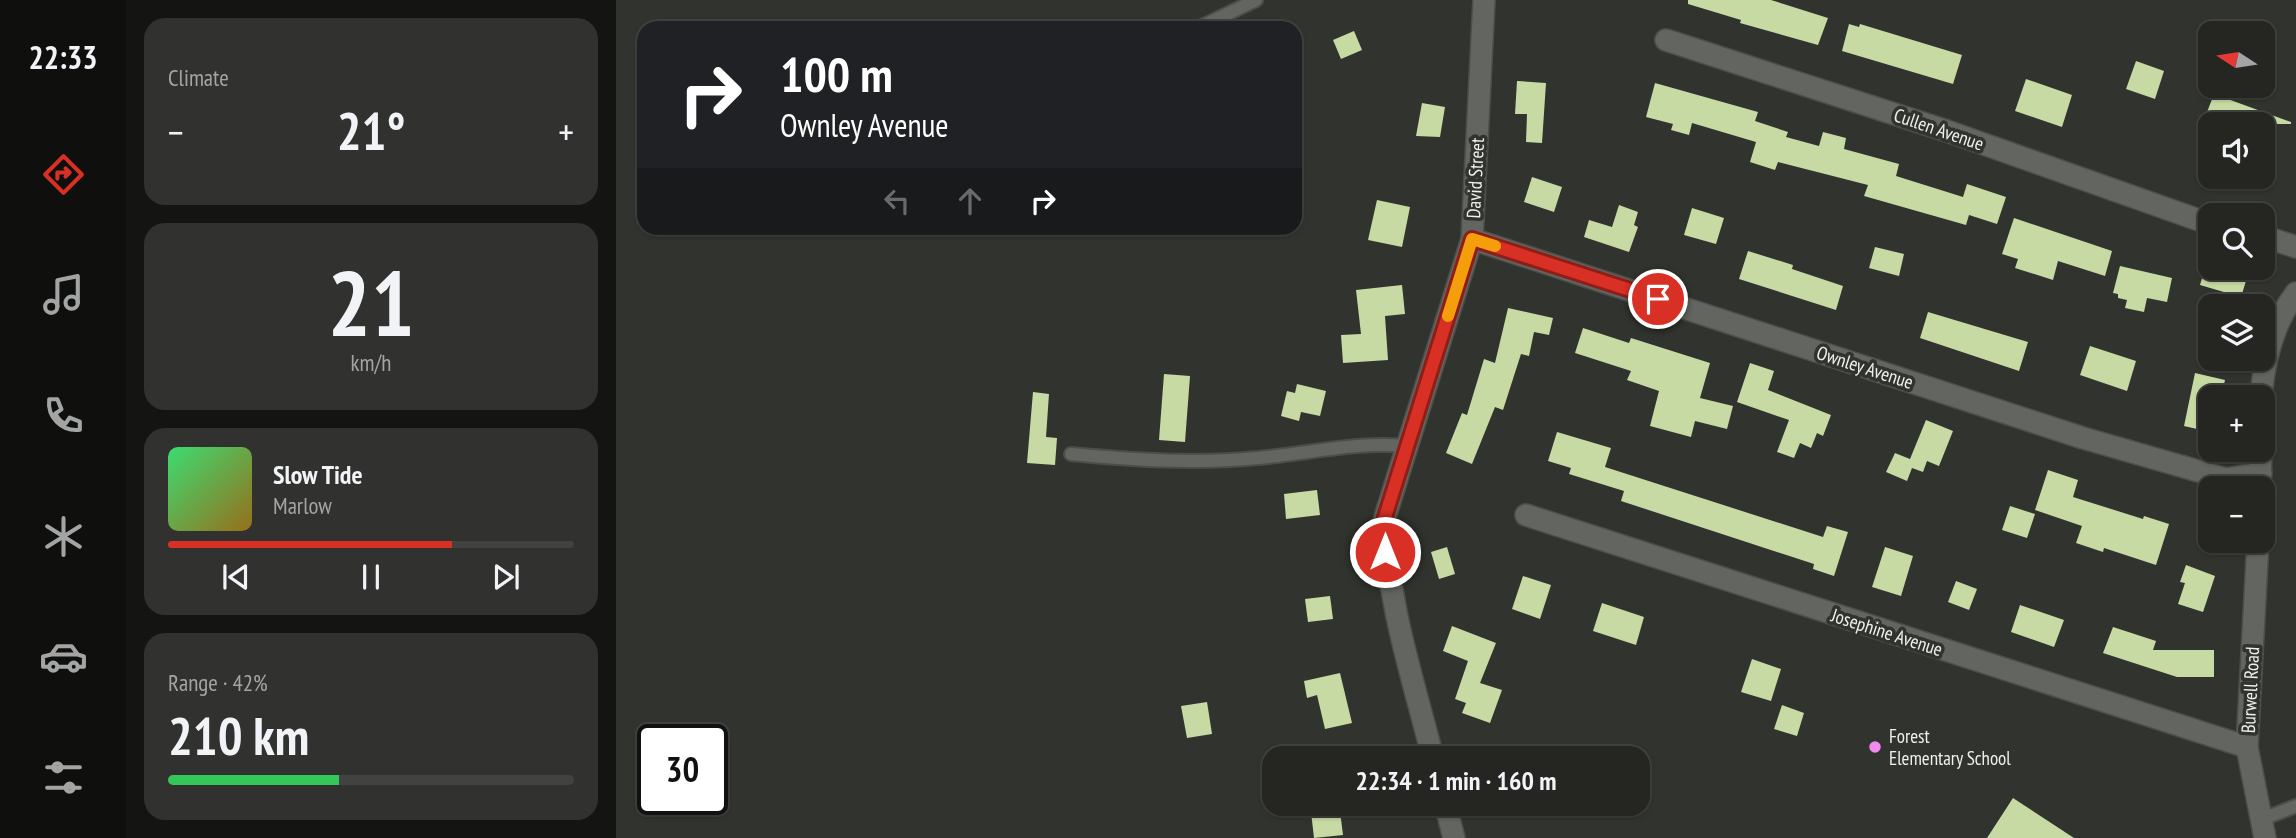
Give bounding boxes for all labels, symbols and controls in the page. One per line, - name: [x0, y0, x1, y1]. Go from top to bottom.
- north arrow: [2198, 21, 2275, 98]
- map controls: [2198, 21, 2275, 553]
- text: 22:33: [28, 36, 98, 78]
- text: 100 m: [780, 42, 893, 106]
- icon: right: [665, 49, 756, 140]
- text: Climate: [168, 63, 229, 92]
- text: 21°: [337, 97, 405, 164]
- street label: Cullen Avenue: [1891, 102, 1987, 156]
- text: Ownley Avenue: [780, 104, 949, 146]
- text: −: [168, 107, 184, 156]
- text: +: [558, 107, 574, 156]
- button: sound: [2198, 112, 2275, 189]
- street label: David Street: [1461, 136, 1489, 219]
- icon: directions: [39, 150, 88, 199]
- icon: left: [878, 182, 916, 220]
- icon: ahead: [951, 182, 989, 220]
- icon: right: [1024, 182, 1062, 220]
- button: search: [2198, 203, 2275, 280]
- text: 21: [328, 243, 415, 361]
- pin: [1628, 269, 1688, 329]
- icon: music: [39, 270, 88, 319]
- icon: arrive: [1639, 280, 1677, 318]
- button: layers: [2198, 294, 2275, 371]
- street label: Ownley Avenue: [1814, 340, 1916, 394]
- text: km/h: [351, 348, 391, 377]
- button: +: [2198, 385, 2275, 462]
- icon: phone: [39, 391, 88, 440]
- text: Slow Tide: [273, 458, 363, 491]
- button: −: [2198, 476, 2275, 553]
- text: Marlow: [273, 491, 332, 520]
- icon: climate: [39, 512, 88, 561]
- position arrow: [1348, 515, 1422, 589]
- icon: previous: [217, 558, 255, 596]
- icon: pause: [352, 558, 390, 596]
- icon: next: [487, 558, 525, 596]
- street label: Josephine Avenue: [1827, 602, 1946, 661]
- icon: car: [39, 632, 88, 681]
- street label: Burwell Road: [2236, 646, 2264, 734]
- text: Range · 42%: [168, 668, 268, 697]
- text: 210 km: [168, 702, 309, 769]
- speed limit sign: 30: [637, 724, 728, 815]
- place label: Forest Elementary School: [1889, 724, 2011, 770]
- marker: Forest Elementary School: [1867, 739, 1883, 755]
- icon: filters: [39, 753, 88, 802]
- text: 22:34 · 1 min · 160 m: [1356, 764, 1556, 797]

